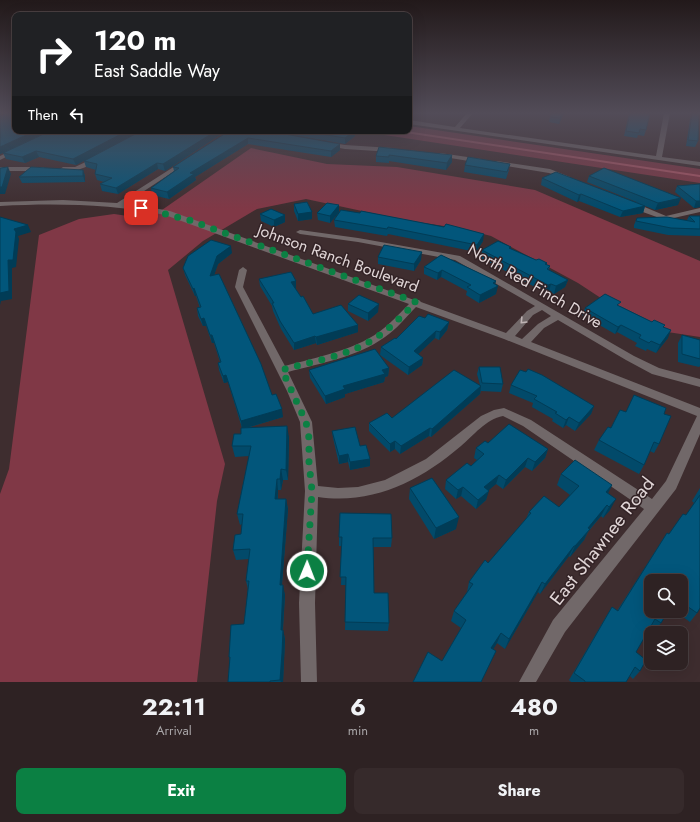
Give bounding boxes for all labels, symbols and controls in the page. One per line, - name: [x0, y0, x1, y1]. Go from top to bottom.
- text: 120 m: [94, 20, 177, 61]
- icon: right: [28, 28, 80, 80]
- text: East Saddle Way: [94, 58, 220, 84]
- text: Then: [28, 104, 58, 126]
- icon: left: [66, 104, 88, 126]
- pin: [124, 191, 158, 225]
- icon: arrive: [130, 197, 152, 219]
- street label: Johnson Ranch Boulevard: [252, 217, 422, 298]
- street label: North Red Finch Drive: [464, 238, 606, 334]
- one-way arrow: [521, 316, 528, 323]
- street label: East Shawnee Road: [543, 471, 661, 611]
- position arrow: [286, 550, 328, 592]
- map controls: [644, 574, 688, 670]
- button: search: [644, 574, 688, 618]
- button: layers: [644, 626, 688, 670]
- text: 22:11: [142, 689, 206, 724]
- text: 6: [350, 689, 366, 724]
- text: 480: [510, 689, 558, 724]
- text: Arrival: [156, 721, 192, 740]
- text: min: [348, 721, 368, 740]
- text: m: [529, 721, 539, 740]
- button: Exit: [16, 768, 346, 814]
- button: Share: [354, 768, 684, 814]

